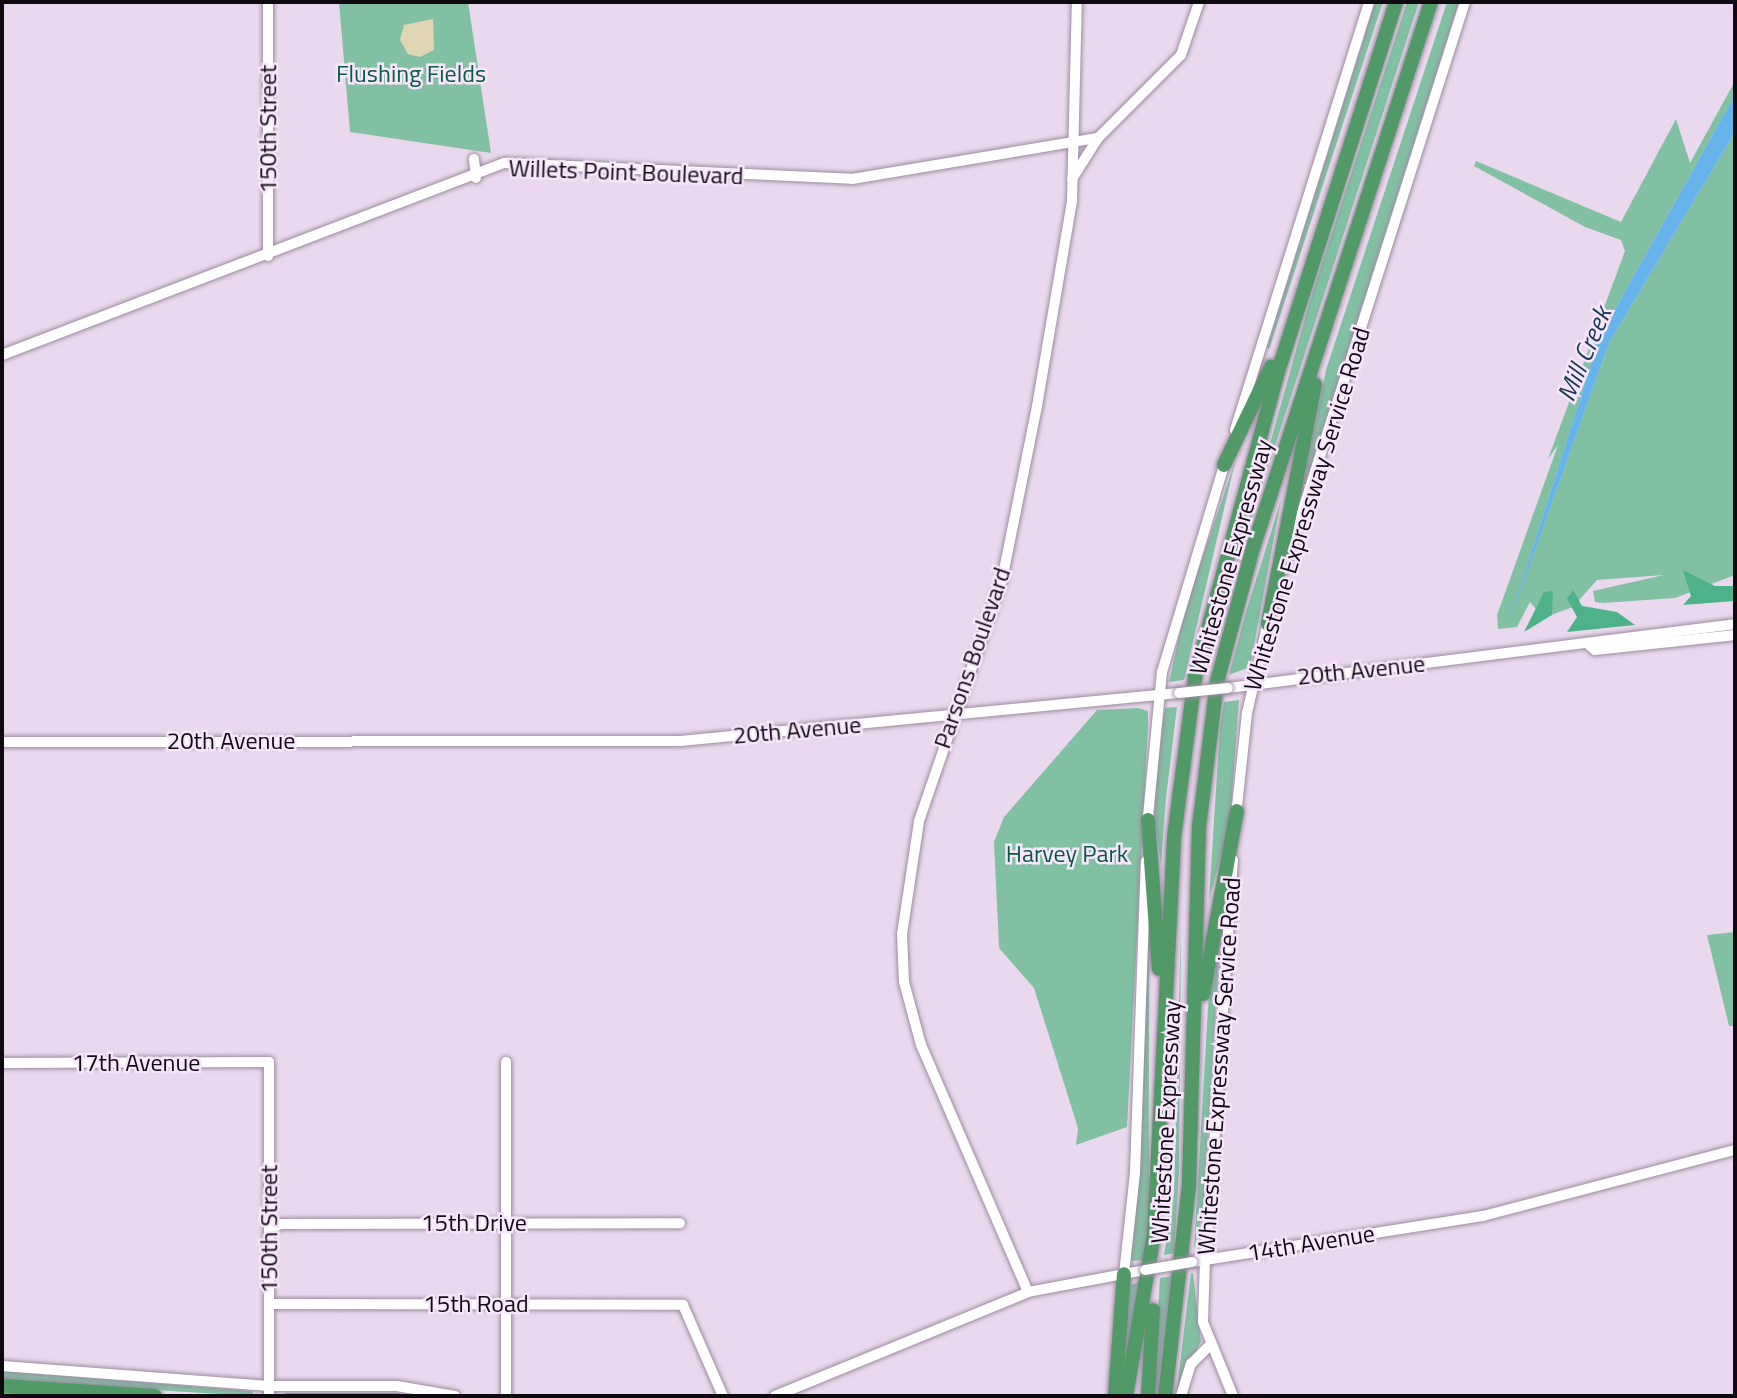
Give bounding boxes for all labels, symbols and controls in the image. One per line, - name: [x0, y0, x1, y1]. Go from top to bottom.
- park label: Flushing Fields: [336, 60, 486, 88]
- street label: 150th Street: [254, 65, 282, 193]
- street label: Willets Point Boulevard: [508, 154, 744, 190]
- water label: Mill Creek: [1550, 302, 1618, 406]
- street label: Whitestone Expressway Service Road: [1238, 324, 1376, 694]
- street label: Whitestone Expressway: [1184, 436, 1278, 678]
- street label: Parsons Boulevard: [928, 564, 1016, 752]
- street label: 20th Avenue: [1296, 649, 1426, 691]
- street label: 20th Avenue: [732, 710, 862, 750]
- street label: 20th Avenue: [167, 727, 295, 755]
- park label: Harvey Park: [1006, 840, 1128, 868]
- street label: Whitestone Expressway Service Road: [1191, 876, 1247, 1256]
- street label: Whitestone Expressway: [1145, 1000, 1187, 1244]
- street label: 17th Avenue: [72, 1049, 200, 1077]
- street label: 150th Street: [255, 1165, 283, 1293]
- street label: 15th Drive: [421, 1209, 527, 1237]
- street label: 14th Avenue: [1245, 1219, 1377, 1267]
- street label: 15th Road: [423, 1290, 529, 1318]

